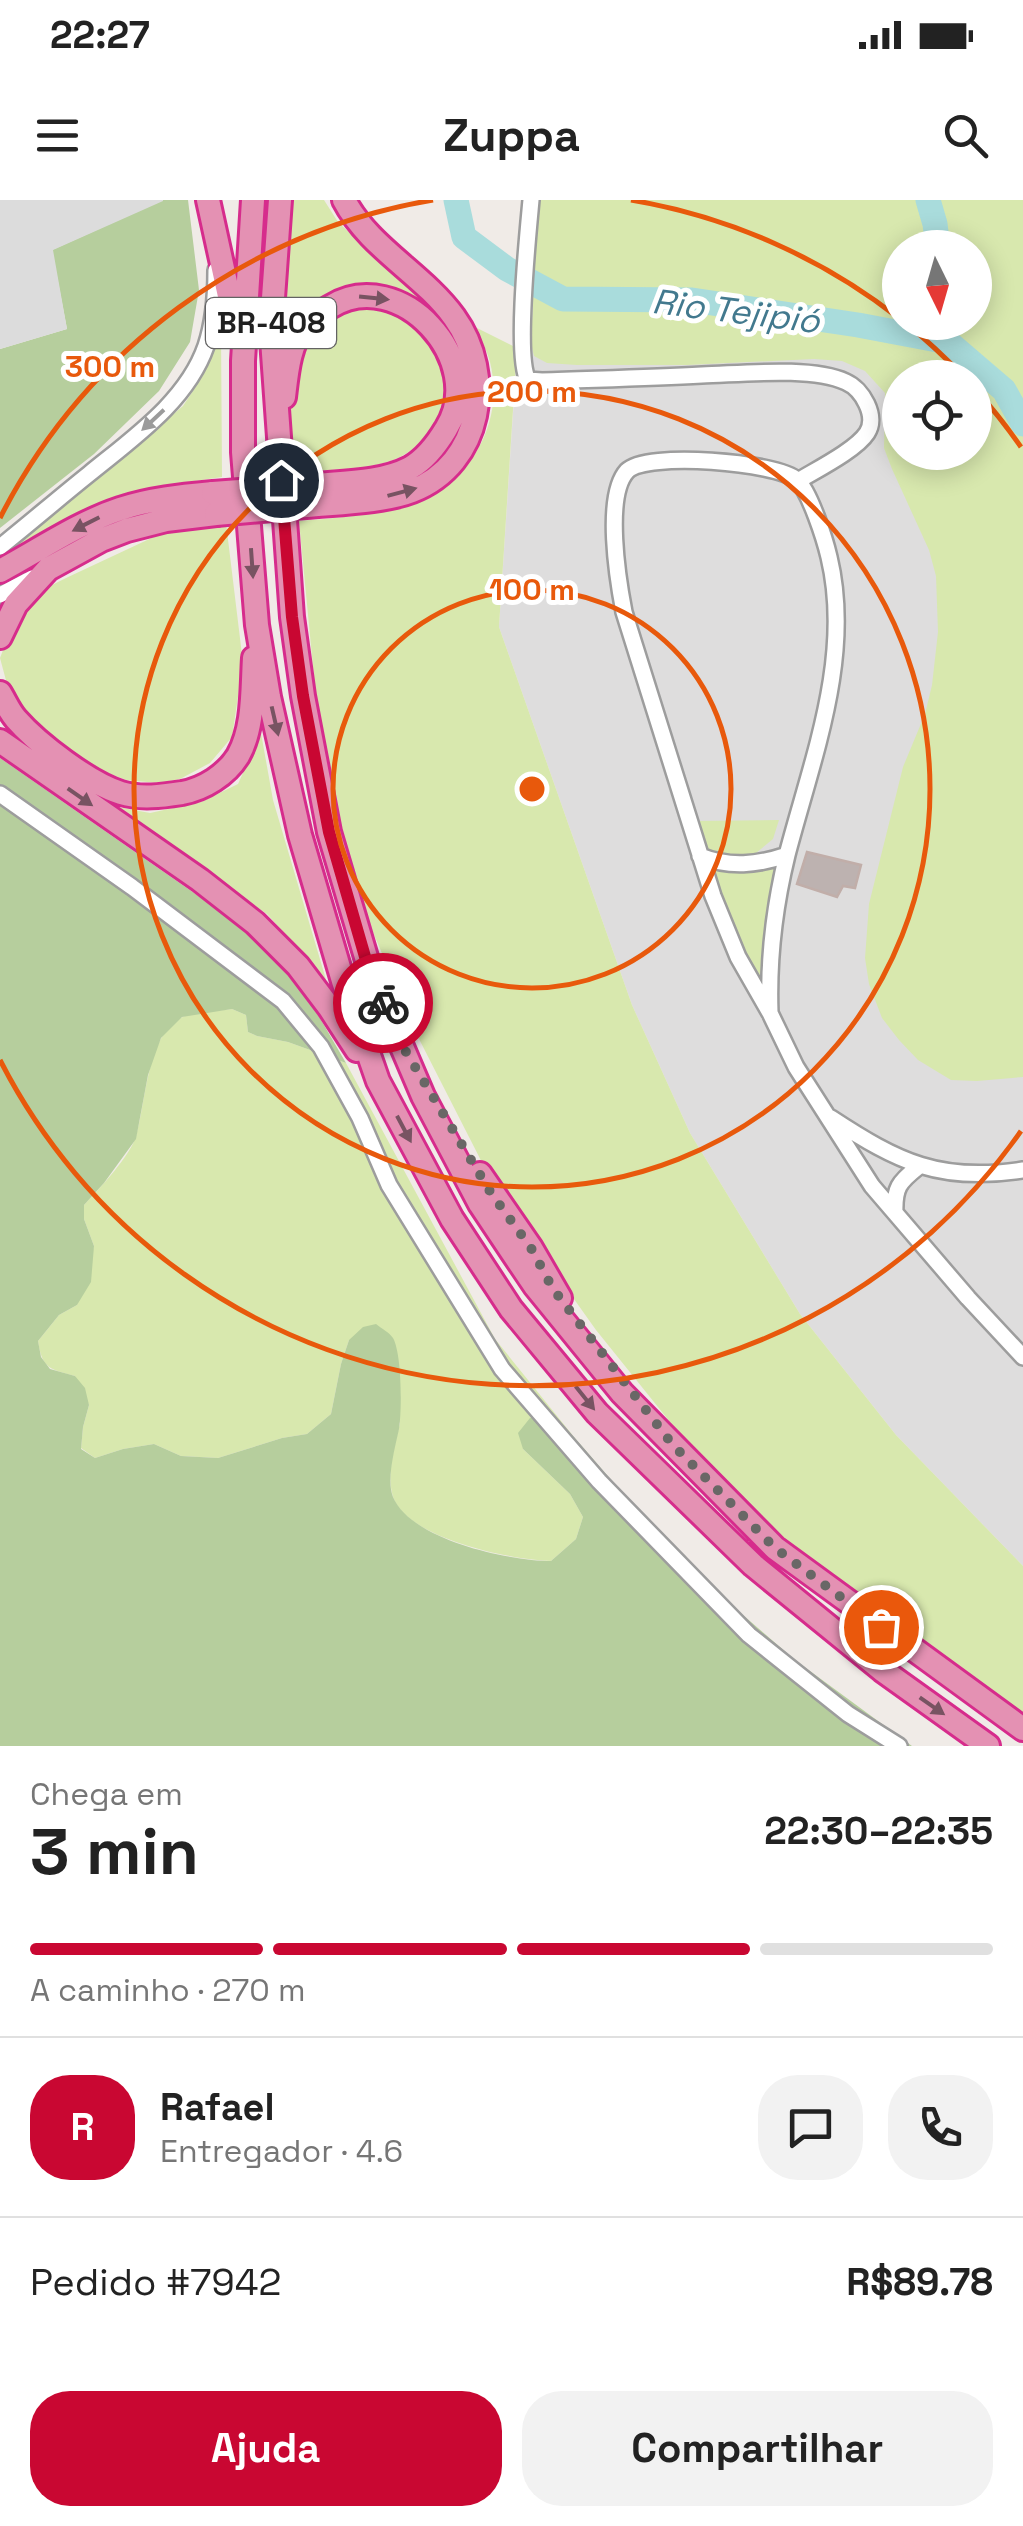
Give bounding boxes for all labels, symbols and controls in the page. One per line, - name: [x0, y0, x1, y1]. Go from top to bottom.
- text: 22:27: [50, 11, 150, 59]
- text: Zuppa: [443, 107, 580, 164]
- icon: menu: [30, 108, 85, 163]
- icon: search: [938, 108, 993, 163]
- north arrow: [882, 230, 992, 340]
- map controls: [882, 230, 992, 470]
- water label: Rio Tejipió: [650, 279, 823, 343]
- one-way arrow: [359, 291, 390, 307]
- road number: BR-408: [206, 298, 336, 348]
- text: 300 m: [65, 347, 155, 386]
- button: locate: [882, 360, 992, 470]
- text: 200 m: [487, 372, 577, 411]
- one-way arrow: [141, 408, 166, 430]
- pin: [239, 438, 324, 523]
- icon: home: [254, 453, 309, 508]
- one-way arrow: [387, 484, 418, 500]
- one-way arrow: [71, 515, 100, 532]
- one-way arrow: [244, 548, 260, 580]
- text: 100 m: [489, 570, 575, 609]
- one-way arrow: [267, 706, 283, 737]
- centre of rings: [514, 771, 550, 807]
- one-way arrow: [67, 787, 93, 806]
- courier: [333, 953, 433, 1053]
- icon: bike: [356, 976, 411, 1031]
- one-way arrow: [395, 1115, 412, 1144]
- one-way arrow: [574, 1386, 595, 1411]
- pin: [839, 1585, 924, 1670]
- icon: bag: [854, 1600, 909, 1655]
- one-way arrow: [919, 1696, 945, 1715]
- text: Chega em: [30, 1774, 183, 1814]
- text: 22:30–22:35: [764, 1807, 993, 1855]
- text: 3 min: [30, 1810, 199, 1893]
- text: A caminho · 270 m: [30, 1970, 305, 2010]
- button: chat: [758, 2075, 863, 2180]
- button: phone: [888, 2075, 993, 2180]
- text: Rafael: [160, 2083, 275, 2131]
- text: R: [70, 2103, 95, 2151]
- text: Entregador · 4.6: [160, 2131, 403, 2171]
- text: Pedido #7942: [30, 2258, 281, 2306]
- text: R$89.78: [846, 2258, 993, 2306]
- button: Ajuda: [30, 2391, 502, 2506]
- button: Compartilhar: [522, 2391, 993, 2506]

